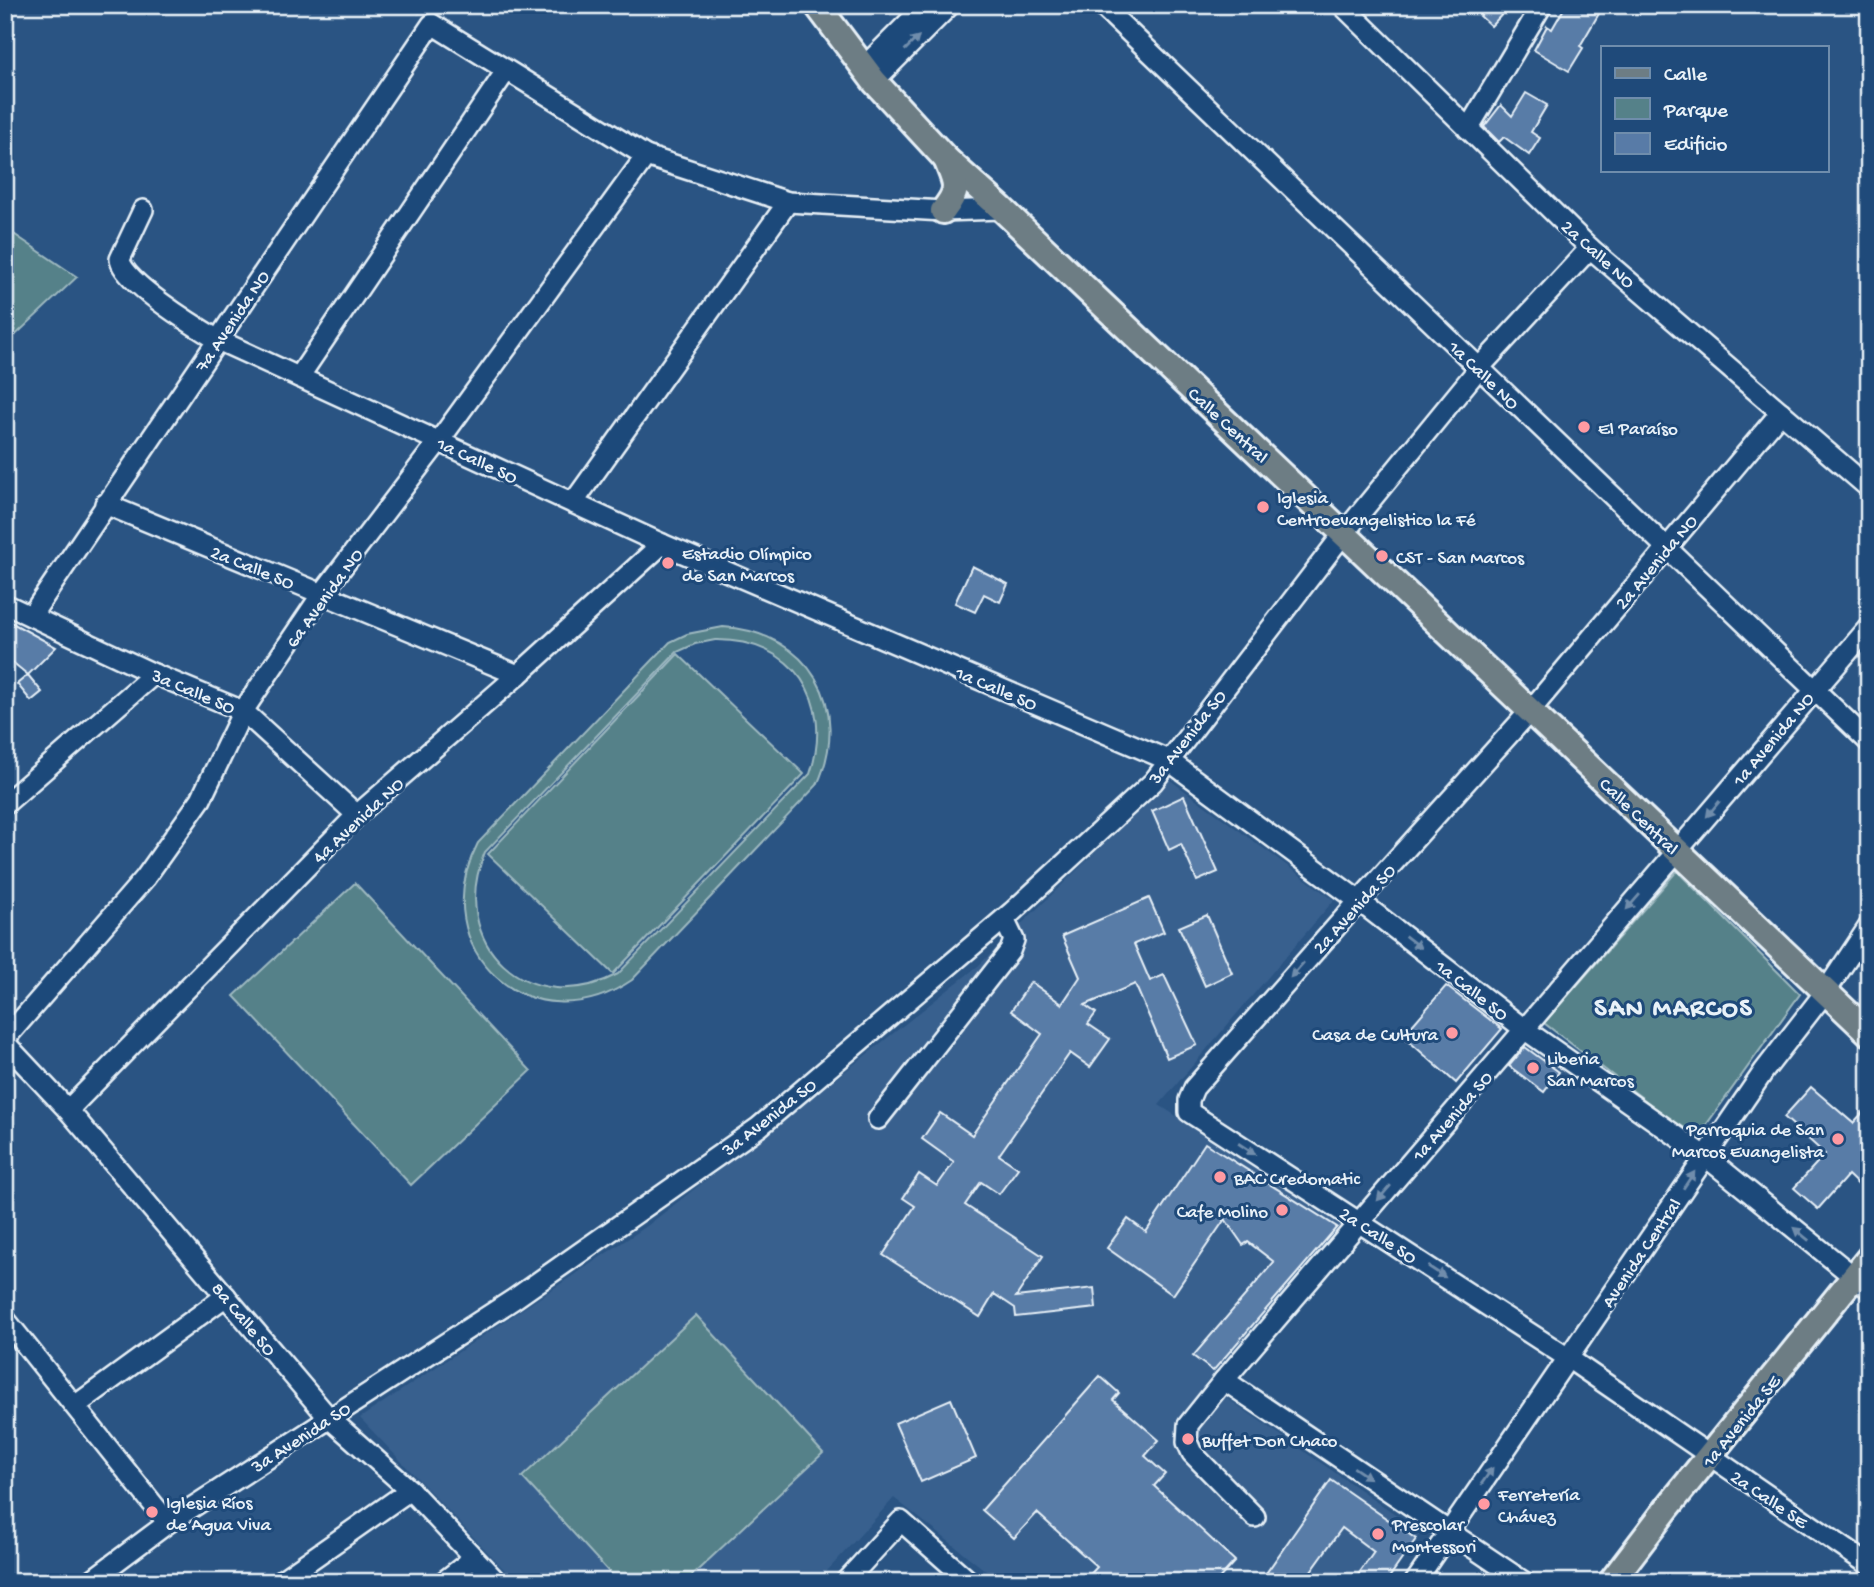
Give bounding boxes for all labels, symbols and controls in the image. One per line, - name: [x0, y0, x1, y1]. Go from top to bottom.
- one-way arrow: [904, 35, 920, 51]
- legend: [1601, 46, 1828, 172]
- text: Calle: [1664, 64, 1708, 89]
- text: Parque: [1663, 100, 1729, 125]
- text: Edificio: [1664, 134, 1728, 159]
- street label: 2a Calle NO: [1555, 216, 1639, 295]
- street label: 7a Avenida NO: [191, 266, 277, 378]
- street label: 1a Calle NO: [1441, 336, 1523, 416]
- street label: Calle Central: [1182, 383, 1272, 470]
- marker: El Paraíso: [1576, 419, 1592, 435]
- place label: El Paraíso: [1598, 419, 1678, 442]
- street label: 1a Calle SO: [432, 433, 521, 491]
- place label: Iglesia Centroevangelistico la Fé: [1277, 488, 1476, 533]
- marker: Iglesia Centroevangelistico la Fé: [1255, 499, 1271, 515]
- street label: 2a Avenida NO: [1611, 511, 1704, 615]
- street label: 2a Calle SO: [207, 542, 297, 597]
- street label: 6a Avenida NO: [282, 544, 370, 653]
- place label: Estadio Olímpico de San Marcos: [682, 544, 812, 589]
- marker: CST - San Marcos: [1374, 548, 1390, 564]
- place label: CST - San Marcos: [1396, 548, 1525, 571]
- marker: Estadio Olímpico de San Marcos: [660, 555, 676, 571]
- street label: 1a Calle SO: [950, 662, 1040, 718]
- street label: 3a Calle SO: [146, 665, 238, 721]
- street label: 3a Avenida SO: [1144, 686, 1233, 791]
- street label: 1a Avenida NO: [1728, 688, 1821, 793]
- street label: 4a Avenida NO: [309, 773, 410, 870]
- street label: Calle Central: [1593, 774, 1682, 861]
- one-way arrow: [1706, 800, 1721, 817]
- street label: 2a Avenida SO: [1309, 860, 1402, 960]
- one-way arrow: [1626, 894, 1641, 911]
- one-way arrow: [1403, 935, 1421, 950]
- street label: 1a Calle SO: [1429, 955, 1512, 1028]
- one-way arrow: [1290, 961, 1306, 978]
- district label: SAN MARCOS: [1594, 995, 1754, 1026]
- place label: Casa de Cultura: [1312, 1025, 1439, 1048]
- marker: Casa de Cultura: [1444, 1025, 1460, 1041]
- place label: Liberia San Marcos: [1547, 1049, 1635, 1094]
- marker: Liberia San Marcos: [1525, 1060, 1541, 1076]
- street label: 1a Avenida SO: [1408, 1067, 1499, 1168]
- street label: 3a Avenida SO: [717, 1074, 823, 1163]
- place label: Parroquia de San Marcos Evangelista: [1672, 1120, 1825, 1165]
- marker: Parroquia de San Marcos Evangelista: [1830, 1131, 1846, 1147]
- one-way arrow: [1237, 1142, 1257, 1155]
- marker: BAC Credomatic: [1212, 1169, 1228, 1185]
- place label: BAC Credomatic: [1233, 1169, 1360, 1192]
- one-way arrow: [1682, 1171, 1696, 1189]
- one-way arrow: [1377, 1184, 1392, 1201]
- street label: Avenida Central: [1598, 1195, 1688, 1313]
- place label: Cafe Molino: [1177, 1202, 1268, 1225]
- marker: Cafe Molino: [1274, 1202, 1290, 1218]
- street label: 2a Calle SO: [1334, 1203, 1421, 1271]
- one-way arrow: [1792, 1227, 1809, 1242]
- one-way arrow: [1428, 1266, 1447, 1279]
- street label: 8a Calle SO: [205, 1279, 280, 1362]
- street label: 1a Avenida SE: [1698, 1371, 1788, 1474]
- street label: 3a Avenida SO: [247, 1398, 356, 1480]
- marker: Buffet Don Chaco: [1180, 1431, 1196, 1447]
- place label: Buffet Don Chaco: [1201, 1431, 1338, 1454]
- one-way arrow: [1352, 1466, 1371, 1479]
- one-way arrow: [1480, 1467, 1494, 1485]
- street label: 2a Calle SE: [1725, 1467, 1812, 1536]
- place label: Ferretería Chávez: [1497, 1485, 1581, 1530]
- place label: Iglesia Ríos de Agua Viva: [166, 1493, 272, 1538]
- marker: Ferretería Chávez: [1476, 1496, 1492, 1512]
- marker: Iglesia Ríos de Agua Viva: [144, 1504, 160, 1520]
- place label: Prescolar Montessori: [1391, 1515, 1476, 1560]
- marker: Prescolar Montessori: [1370, 1526, 1386, 1542]

